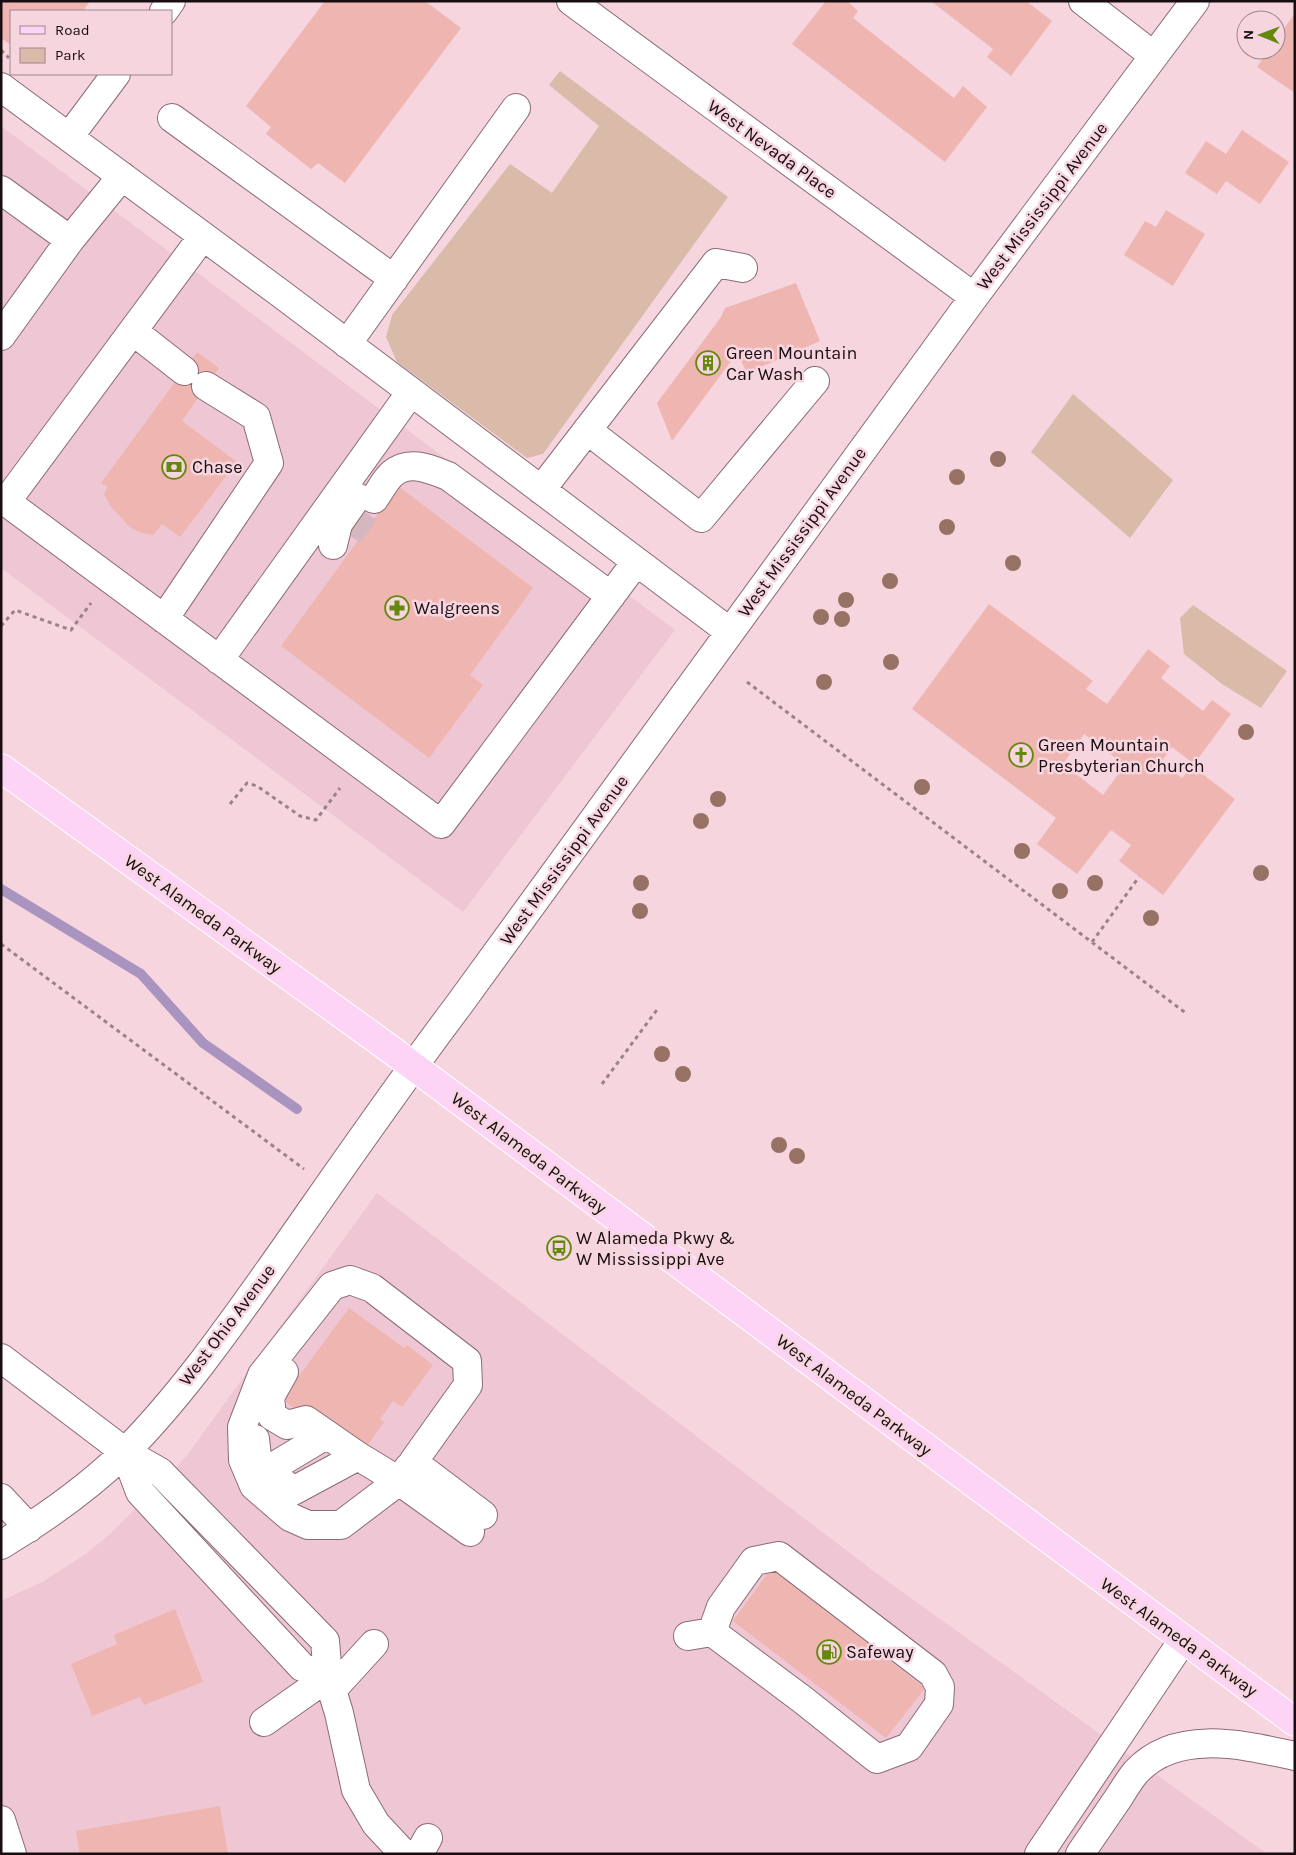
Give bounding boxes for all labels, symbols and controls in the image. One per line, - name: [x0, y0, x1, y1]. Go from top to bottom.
- legend: [10, 10, 172, 75]
- north arrow: [1236, 10, 1286, 60]
- text: Road: [55, 21, 90, 39]
- text: N: [1240, 30, 1257, 40]
- text: Park: [55, 46, 85, 64]
- street label: West Nevada Place: [703, 95, 841, 203]
- street label: West Mississippi Avenue: [972, 118, 1112, 294]
- place label: Green Mountain Car Wash: [726, 342, 857, 385]
- building icon: Green Mountain Car Wash: [695, 350, 721, 376]
- street label: West Mississippi Avenue: [733, 443, 871, 621]
- bank icon: Chase: [161, 454, 187, 480]
- place label: Chase: [192, 456, 243, 478]
- pharmacy icon: Walgreens: [384, 595, 410, 621]
- place label: Walgreens: [414, 597, 500, 619]
- place label: Green Mountain Presbyterian Church: [1038, 734, 1205, 777]
- church icon: Green Mountain Presbyterian Church: [1008, 742, 1034, 768]
- street label: West Mississippi Avenue: [495, 771, 633, 949]
- street label: West Alameda Parkway: [120, 849, 287, 979]
- street label: West Alameda Parkway: [447, 1087, 612, 1219]
- place label: W Alameda Pkwy & W Mississippi Ave: [576, 1227, 735, 1270]
- bus stop icon: W Alameda Pkwy & W Mississippi Ave: [546, 1235, 572, 1261]
- street label: West Ohio Avenue: [174, 1260, 280, 1390]
- street label: West Alameda Parkway: [772, 1329, 937, 1461]
- street label: West Alameda Parkway: [1096, 1572, 1263, 1702]
- fuel station icon: Safeway: [816, 1639, 842, 1665]
- place label: Safeway: [846, 1641, 914, 1663]

